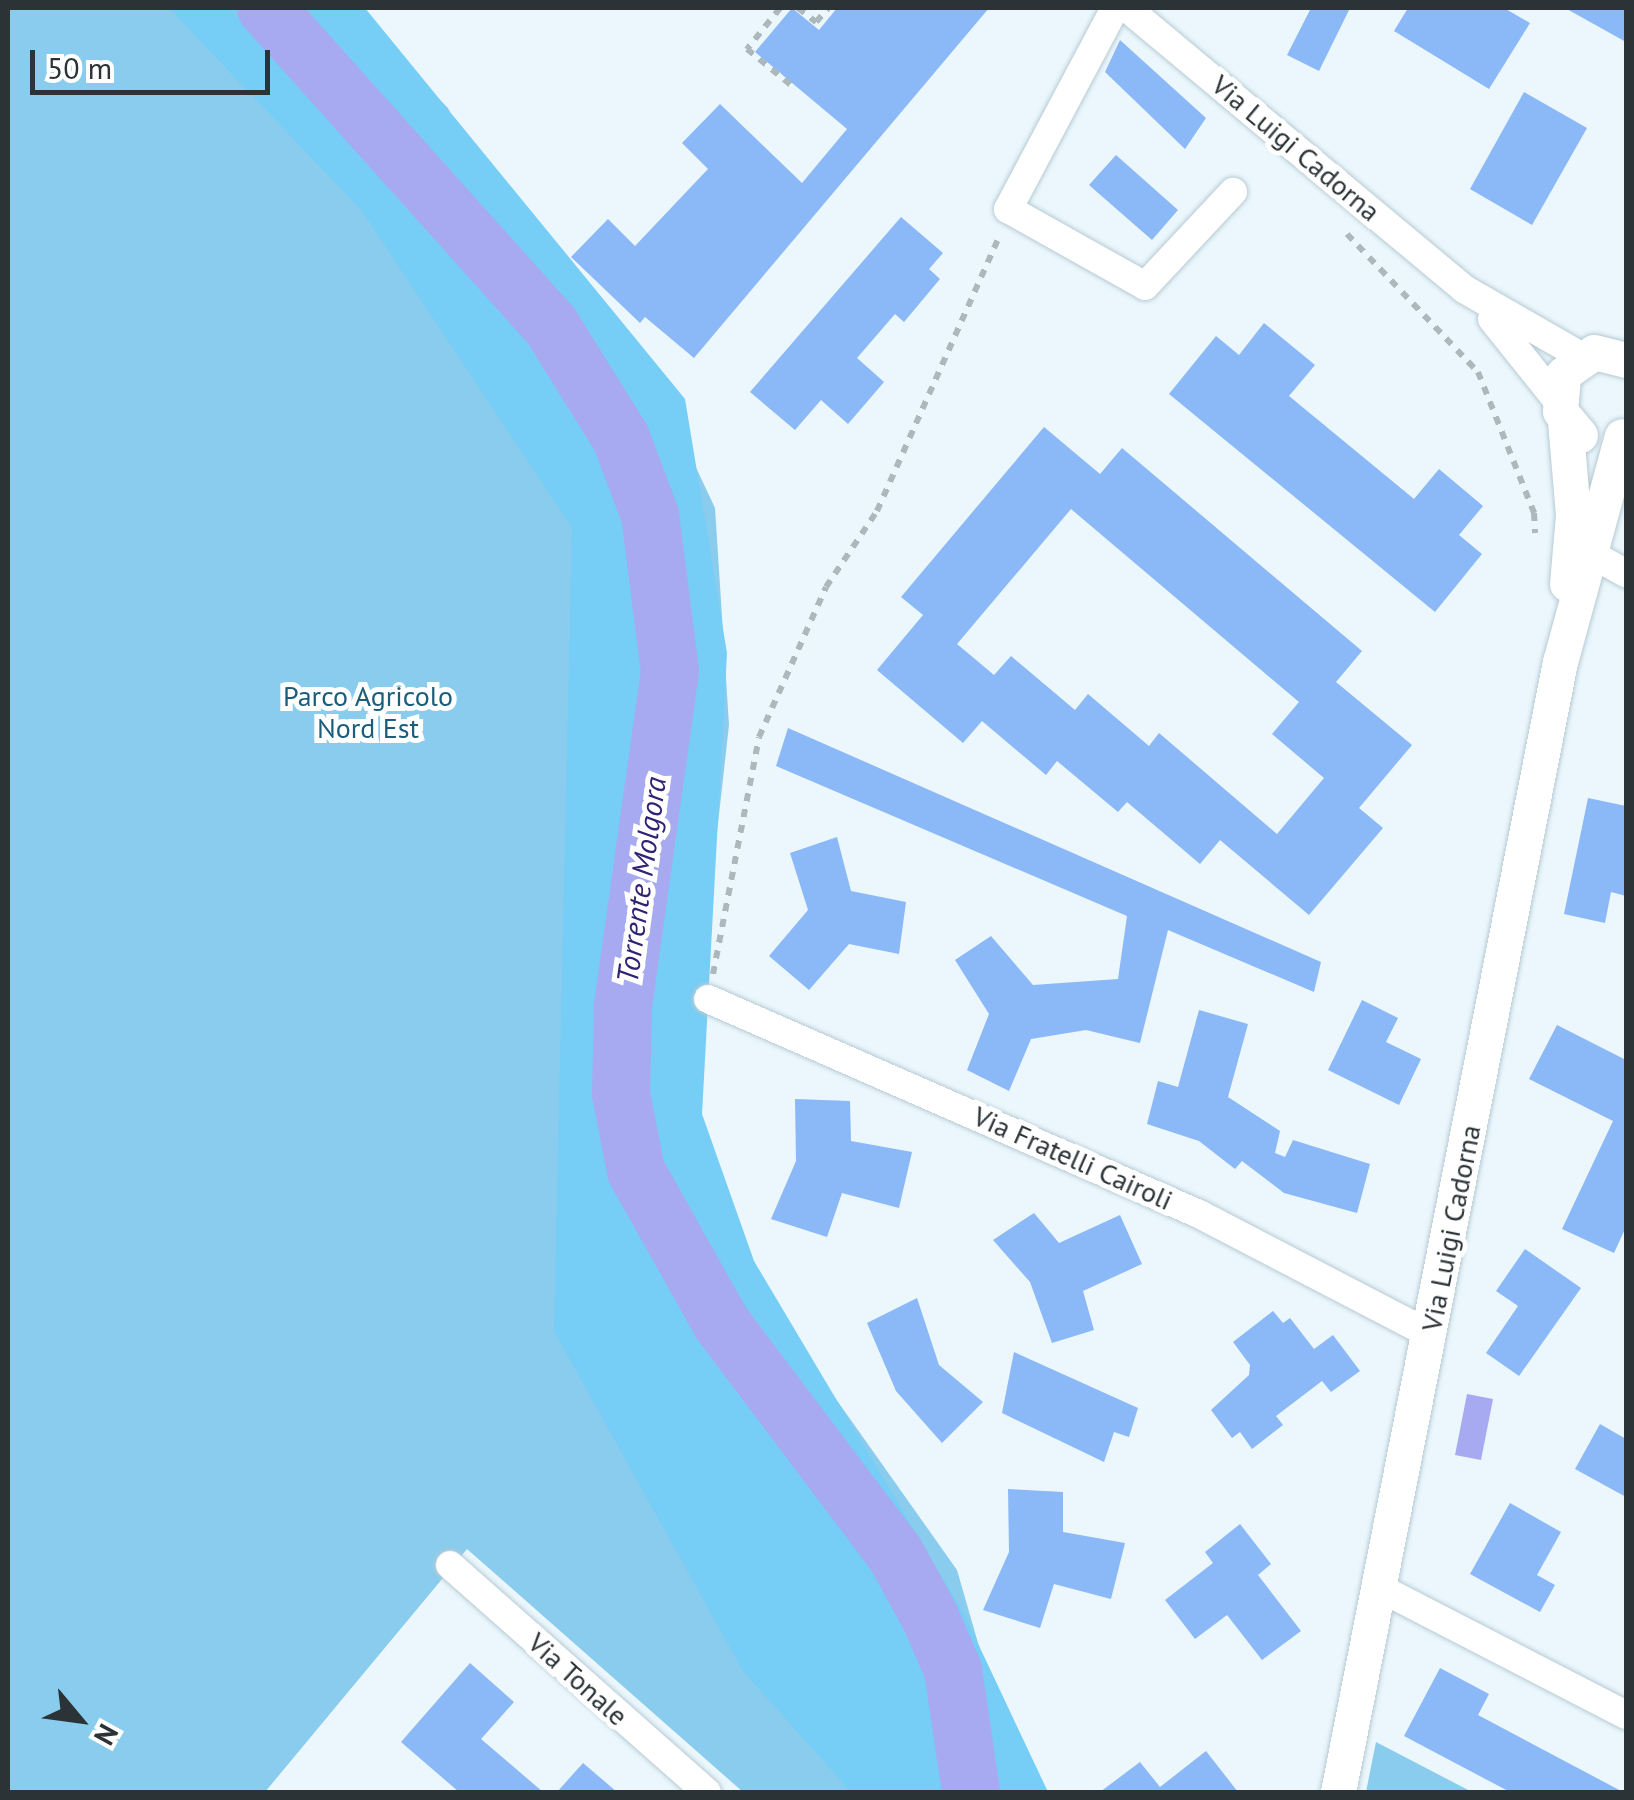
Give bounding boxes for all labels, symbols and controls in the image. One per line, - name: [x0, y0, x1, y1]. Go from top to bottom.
- scale bar: [35, 30, 275, 92]
- text: 50 m: [47, 48, 112, 87]
- street label: Via Luigi Cadorna: [1205, 68, 1387, 228]
- park label: Parco Agricolo Nord Est: [283, 679, 453, 745]
- water label: Torrente Molgora: [609, 774, 673, 986]
- street label: Via Fratelli Cairoli: [968, 1099, 1178, 1217]
- street label: Via Luigi Cadorna: [1415, 1122, 1487, 1334]
- street label: Via Tonale: [521, 1625, 635, 1733]
- north arrow: [30, 1670, 130, 1770]
- text: N: [86, 1718, 127, 1752]

